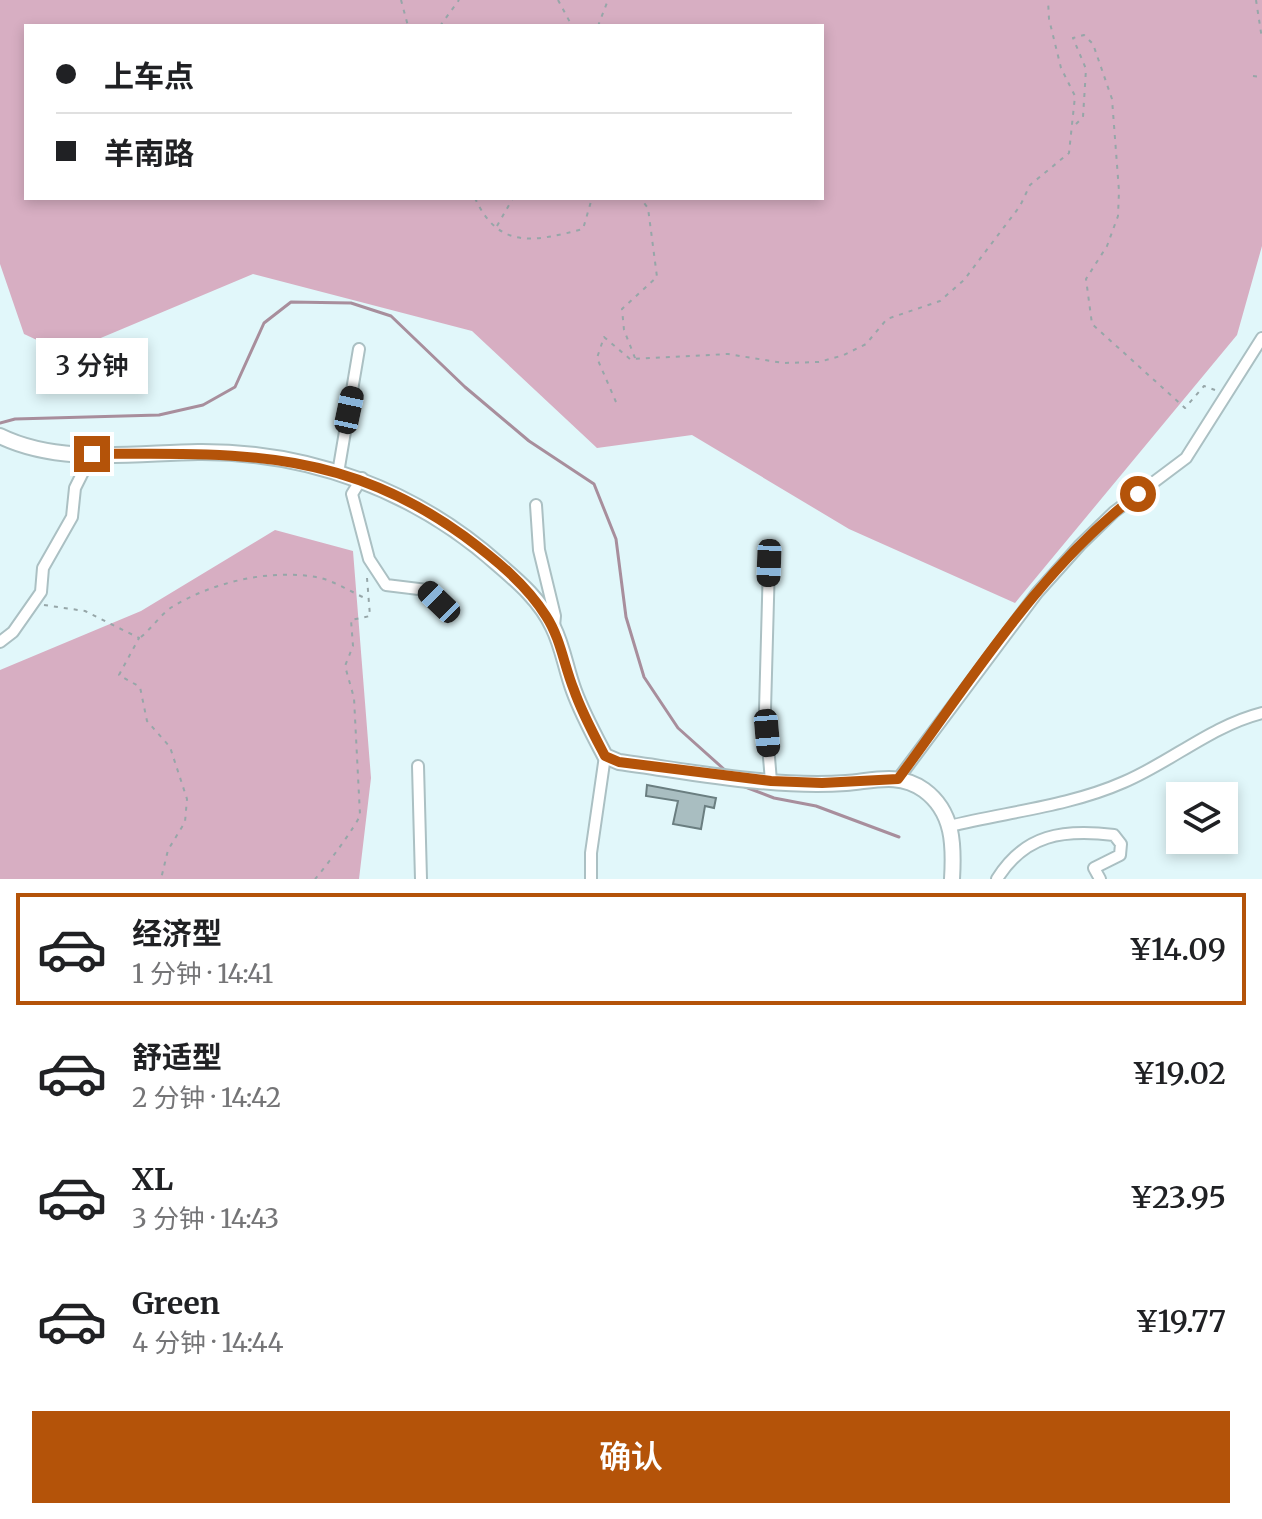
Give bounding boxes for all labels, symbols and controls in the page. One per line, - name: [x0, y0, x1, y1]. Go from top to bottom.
- text: 上车点: [104, 57, 194, 95]
- text: 羊南路: [104, 134, 194, 172]
- callout: 3 分钟: [36, 338, 148, 394]
- text: 3 分钟: [55, 349, 129, 382]
- car: [332, 384, 366, 436]
- route end: [74, 436, 110, 472]
- route start: [1120, 476, 1156, 512]
- car: [756, 539, 782, 587]
- car: [413, 577, 465, 627]
- car: [753, 708, 781, 758]
- map controls: [1166, 782, 1238, 854]
- button: layers: [1166, 782, 1238, 854]
- icon: car: [36, 913, 108, 985]
- text: 经济型: [132, 914, 222, 952]
- text: ¥14.09: [1129, 930, 1226, 968]
- text: 1 分钟 · 14:41: [132, 957, 273, 990]
- icon: car: [36, 1037, 108, 1109]
- text: 舒适型: [132, 1038, 222, 1076]
- text: ¥19.02: [1132, 1054, 1226, 1092]
- text: 2 分钟 · 14:42: [132, 1081, 281, 1114]
- text: XL: [132, 1160, 173, 1198]
- icon: car: [36, 1161, 108, 1233]
- text: ¥23.95: [1130, 1178, 1226, 1216]
- text: 3 分钟 · 14:43: [132, 1202, 279, 1235]
- text: Green: [132, 1284, 220, 1322]
- icon: car: [36, 1285, 108, 1357]
- text: ¥19.77: [1135, 1302, 1226, 1340]
- text: 4 分钟 · 14:44: [132, 1326, 284, 1359]
- button: 确认: [32, 1411, 1230, 1503]

